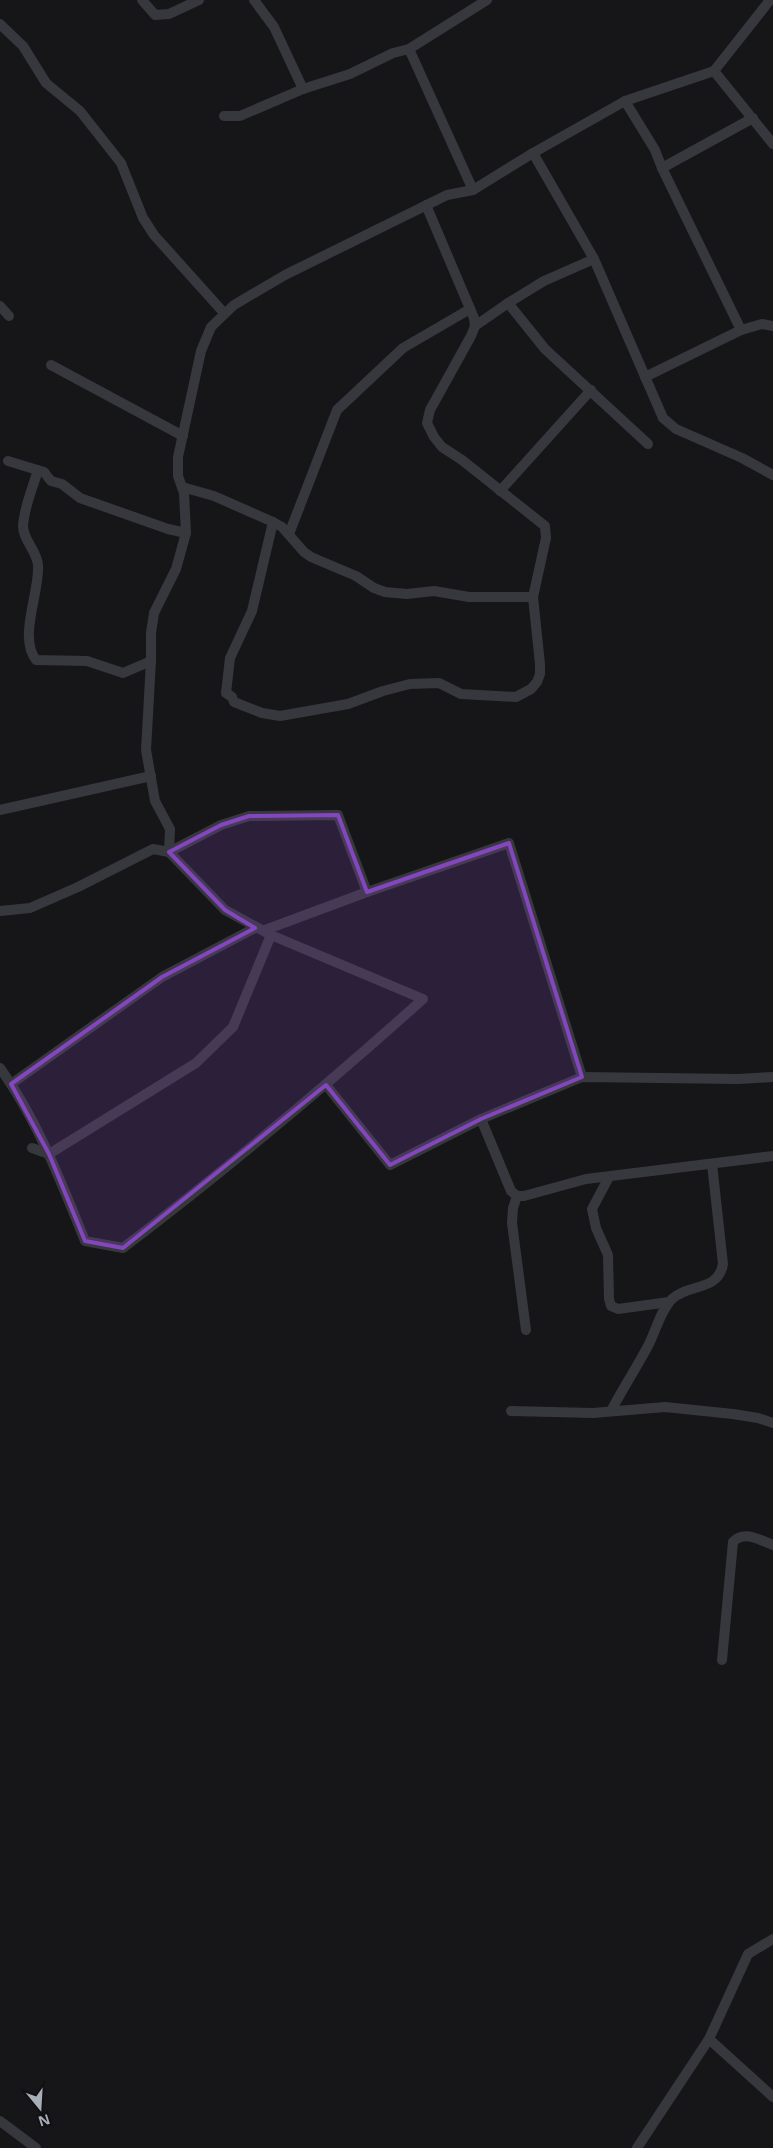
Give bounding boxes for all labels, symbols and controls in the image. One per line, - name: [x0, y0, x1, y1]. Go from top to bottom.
- north arrow: [15, 2083, 65, 2133]
- text: N: [36, 2110, 53, 2132]

